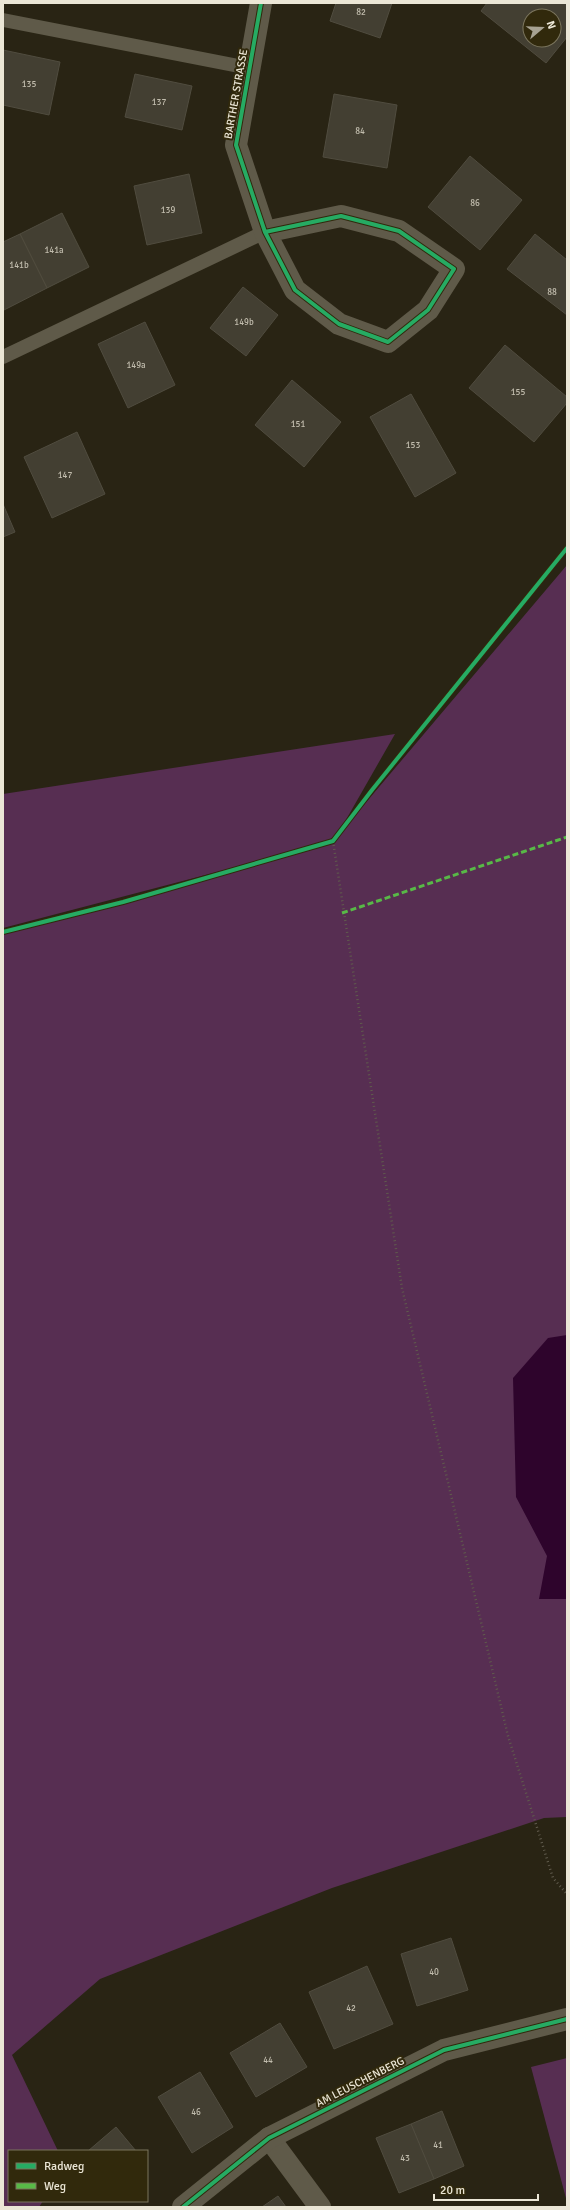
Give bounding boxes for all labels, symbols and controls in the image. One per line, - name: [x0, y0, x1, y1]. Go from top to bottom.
- house number: 82: [356, 7, 366, 18]
- north arrow: [522, 8, 562, 48]
- text: N: [544, 19, 558, 31]
- street label: BARTHER STRASSE: [222, 48, 250, 140]
- house number: 135: [22, 79, 36, 90]
- house number: 137: [152, 97, 166, 108]
- house number: 84: [355, 126, 365, 137]
- house number: 86: [470, 198, 480, 209]
- house number: 139: [161, 205, 175, 216]
- house number: 141a: [44, 245, 64, 256]
- house number: 141b: [9, 260, 29, 271]
- house number: 88: [547, 287, 557, 298]
- house number: 149b: [234, 317, 254, 328]
- house number: 149a: [126, 360, 146, 371]
- house number: 155: [511, 387, 525, 398]
- house number: 151: [291, 419, 305, 430]
- house number: 153: [406, 440, 420, 451]
- house number: 147: [58, 470, 72, 481]
- house number: 40: [429, 1967, 439, 1978]
- house number: 42: [346, 2003, 356, 2014]
- street label: AM LEUSCHENBERG: [314, 2054, 406, 2110]
- house number: 44: [263, 2055, 273, 2066]
- house number: 46: [191, 2107, 201, 2118]
- house number: 41: [433, 2140, 443, 2151]
- legend: [8, 2150, 148, 2202]
- house number: 43: [400, 2153, 410, 2164]
- text: Radweg: [44, 2159, 84, 2174]
- scale bar: [434, 2176, 538, 2202]
- text: Weg: [44, 2179, 66, 2194]
- text: 20 m: [440, 2183, 465, 2198]

